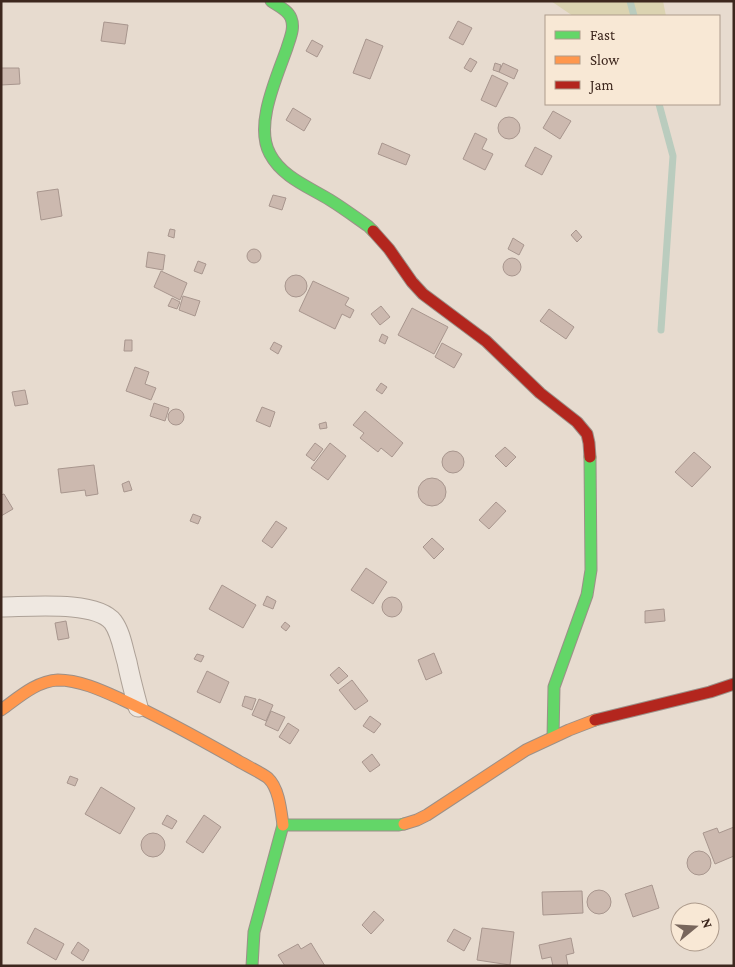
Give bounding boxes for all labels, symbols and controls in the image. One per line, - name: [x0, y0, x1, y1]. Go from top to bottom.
- legend: [545, 15, 720, 105]
- text: Fast: [590, 27, 616, 43]
- text: Slow: [590, 52, 620, 68]
- text: Jam: [588, 77, 613, 94]
- north arrow: [670, 902, 720, 952]
- text: N: [698, 916, 717, 930]

